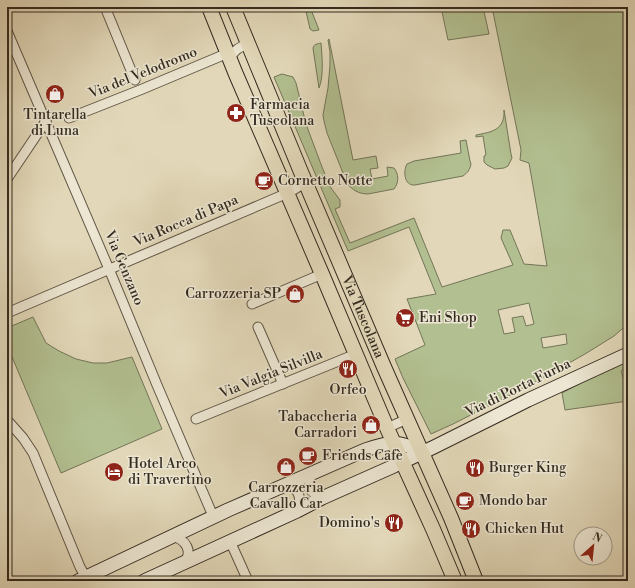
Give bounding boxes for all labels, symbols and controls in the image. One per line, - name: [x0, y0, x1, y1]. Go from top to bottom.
- street label: Via del Velodromo: [85, 43, 200, 103]
- shop icon: Tintarella di Luna: [44, 83, 66, 105]
- place label: Farmacia Tuscolana: [250, 96, 315, 130]
- pharmacy icon: Farmacia Tuscolana: [225, 102, 247, 124]
- place label: Tintarella di Luna: [23, 106, 88, 140]
- cafe icon: Cornetto Notte: [253, 170, 275, 192]
- place label: Cornetto Notte: [278, 172, 373, 190]
- street label: Via Rocca di Papa: [130, 190, 242, 252]
- street label: Via Genzano: [100, 227, 148, 308]
- street label: Via Tuscolana: [337, 272, 389, 362]
- shop icon: Carrozzeria SP: [284, 283, 306, 305]
- place label: Carrozzeria SP: [185, 285, 281, 303]
- supermarket icon: Eni Shop: [394, 307, 416, 329]
- place label: Eni Shop: [419, 309, 477, 327]
- street label: Via Valgia Silvilla: [216, 345, 326, 403]
- street label: Via di Porta Furba: [461, 354, 575, 422]
- restaurant icon: Orfeo: [337, 358, 359, 380]
- place label: Orfeo: [329, 381, 367, 399]
- place label: Tabaccheria Carradori: [278, 408, 358, 442]
- shop icon: Tabaccheria Carradori: [360, 414, 382, 436]
- cafe icon: Friends Cafè: [297, 445, 319, 467]
- place label: Friends Cafè: [322, 447, 403, 465]
- place label: Hotel Arco di Travertino: [128, 455, 212, 489]
- shop icon: Carrozzeria Cavallo Car: [275, 456, 297, 478]
- restaurant icon: Burger King: [464, 457, 486, 479]
- place label: Burger King: [488, 459, 567, 477]
- hotel icon: Hotel Arco di Travertino: [103, 461, 125, 483]
- place label: Carrozzeria Cavallo Car: [248, 479, 325, 513]
- cafe icon: Mondo bar: [454, 490, 476, 512]
- place label: Mondo bar: [479, 492, 547, 510]
- restaurant icon: Domino's: [383, 512, 405, 534]
- place label: Domino's: [319, 514, 380, 532]
- restaurant icon: Chicken Hut: [460, 518, 482, 540]
- place label: Chicken Hut: [485, 520, 564, 538]
- north arrow: [573, 526, 613, 566]
- text: N: [590, 530, 604, 546]

